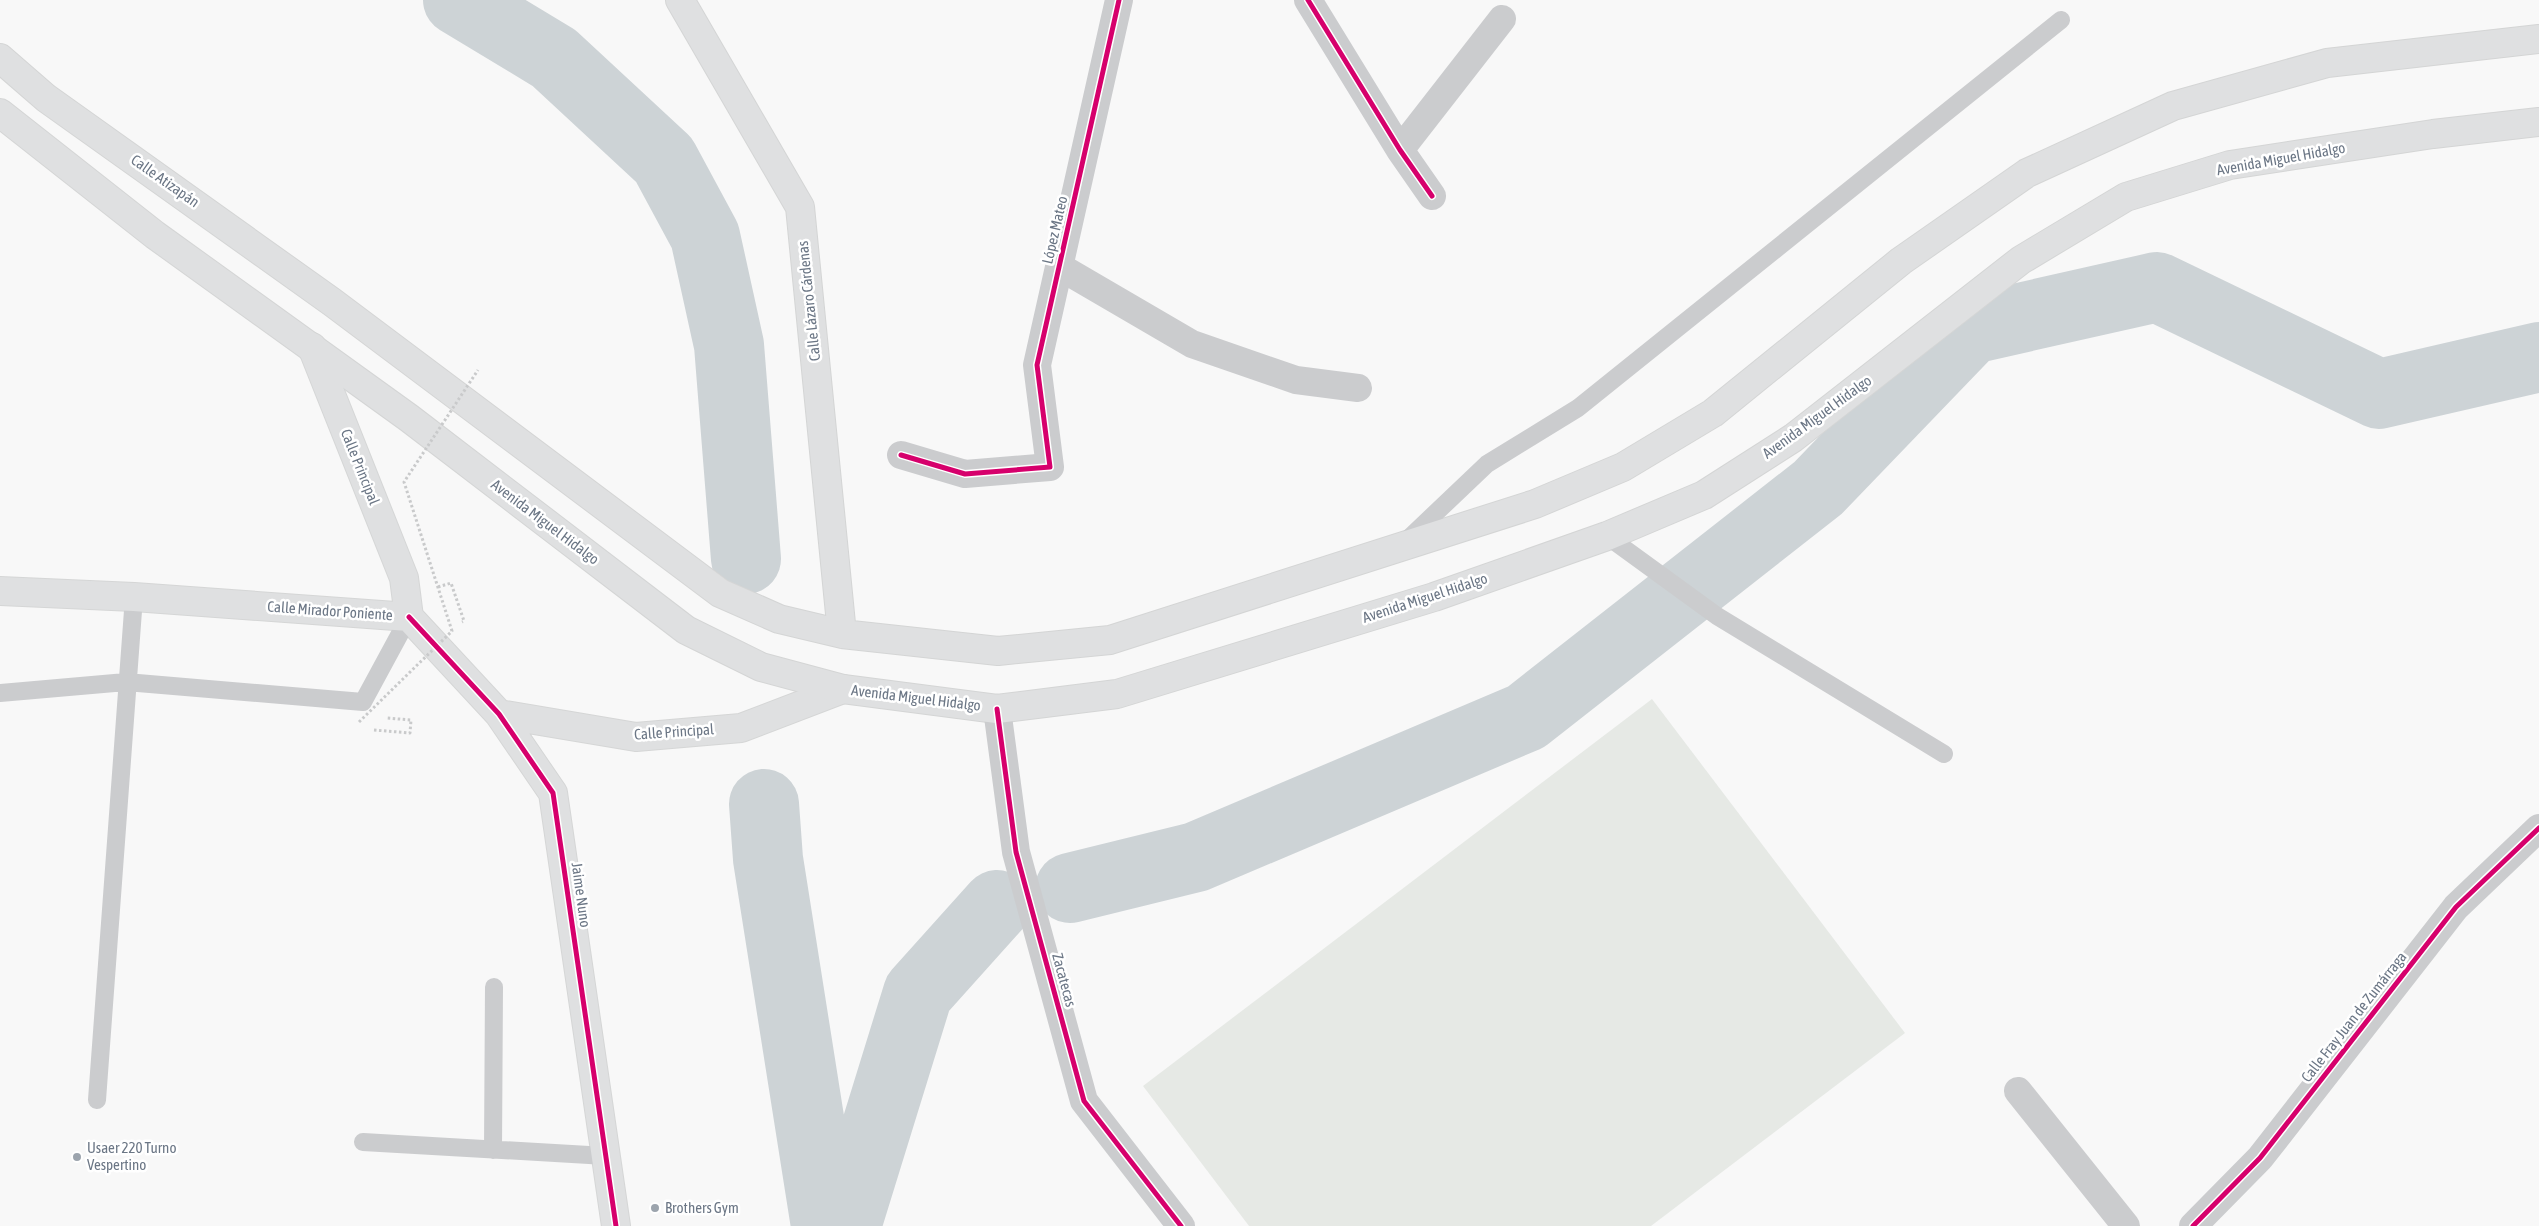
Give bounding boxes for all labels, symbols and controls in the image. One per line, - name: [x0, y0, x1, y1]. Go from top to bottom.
- street label: Avenida Miguel Hidalgo: [2215, 139, 2347, 178]
- street label: Calle Atizapán: [128, 151, 203, 210]
- street label: López Mateo: [1038, 194, 1071, 266]
- street label: Calle Lázaro Cárdenas: [794, 240, 823, 362]
- street label: Avenida Miguel Hidalgo: [1759, 371, 1874, 462]
- street label: Calle Principal: [338, 427, 383, 507]
- street label: Avenida Miguel Hidalgo: [488, 476, 602, 568]
- street label: Avenida Miguel Hidalgo: [1360, 569, 1489, 626]
- street label: Calle Mirador Poniente: [267, 598, 393, 623]
- street label: Avenida Miguel Hidalgo: [850, 681, 982, 714]
- street label: Calle Principal: [633, 720, 714, 743]
- street label: Jaime Nuno: [569, 861, 594, 928]
- street label: Calle Fray Juan de Zumárraga: [2298, 948, 2410, 1085]
- street label: Zacatecas: [1049, 951, 1080, 1009]
- place label: Usaer 220 Turno Vespertino: [87, 1139, 176, 1173]
- marker: Usaer 220 Turno Vespertino: [71, 1151, 83, 1163]
- place label: Brothers Gym: [665, 1199, 739, 1216]
- marker: Brothers Gym: [649, 1202, 661, 1214]

